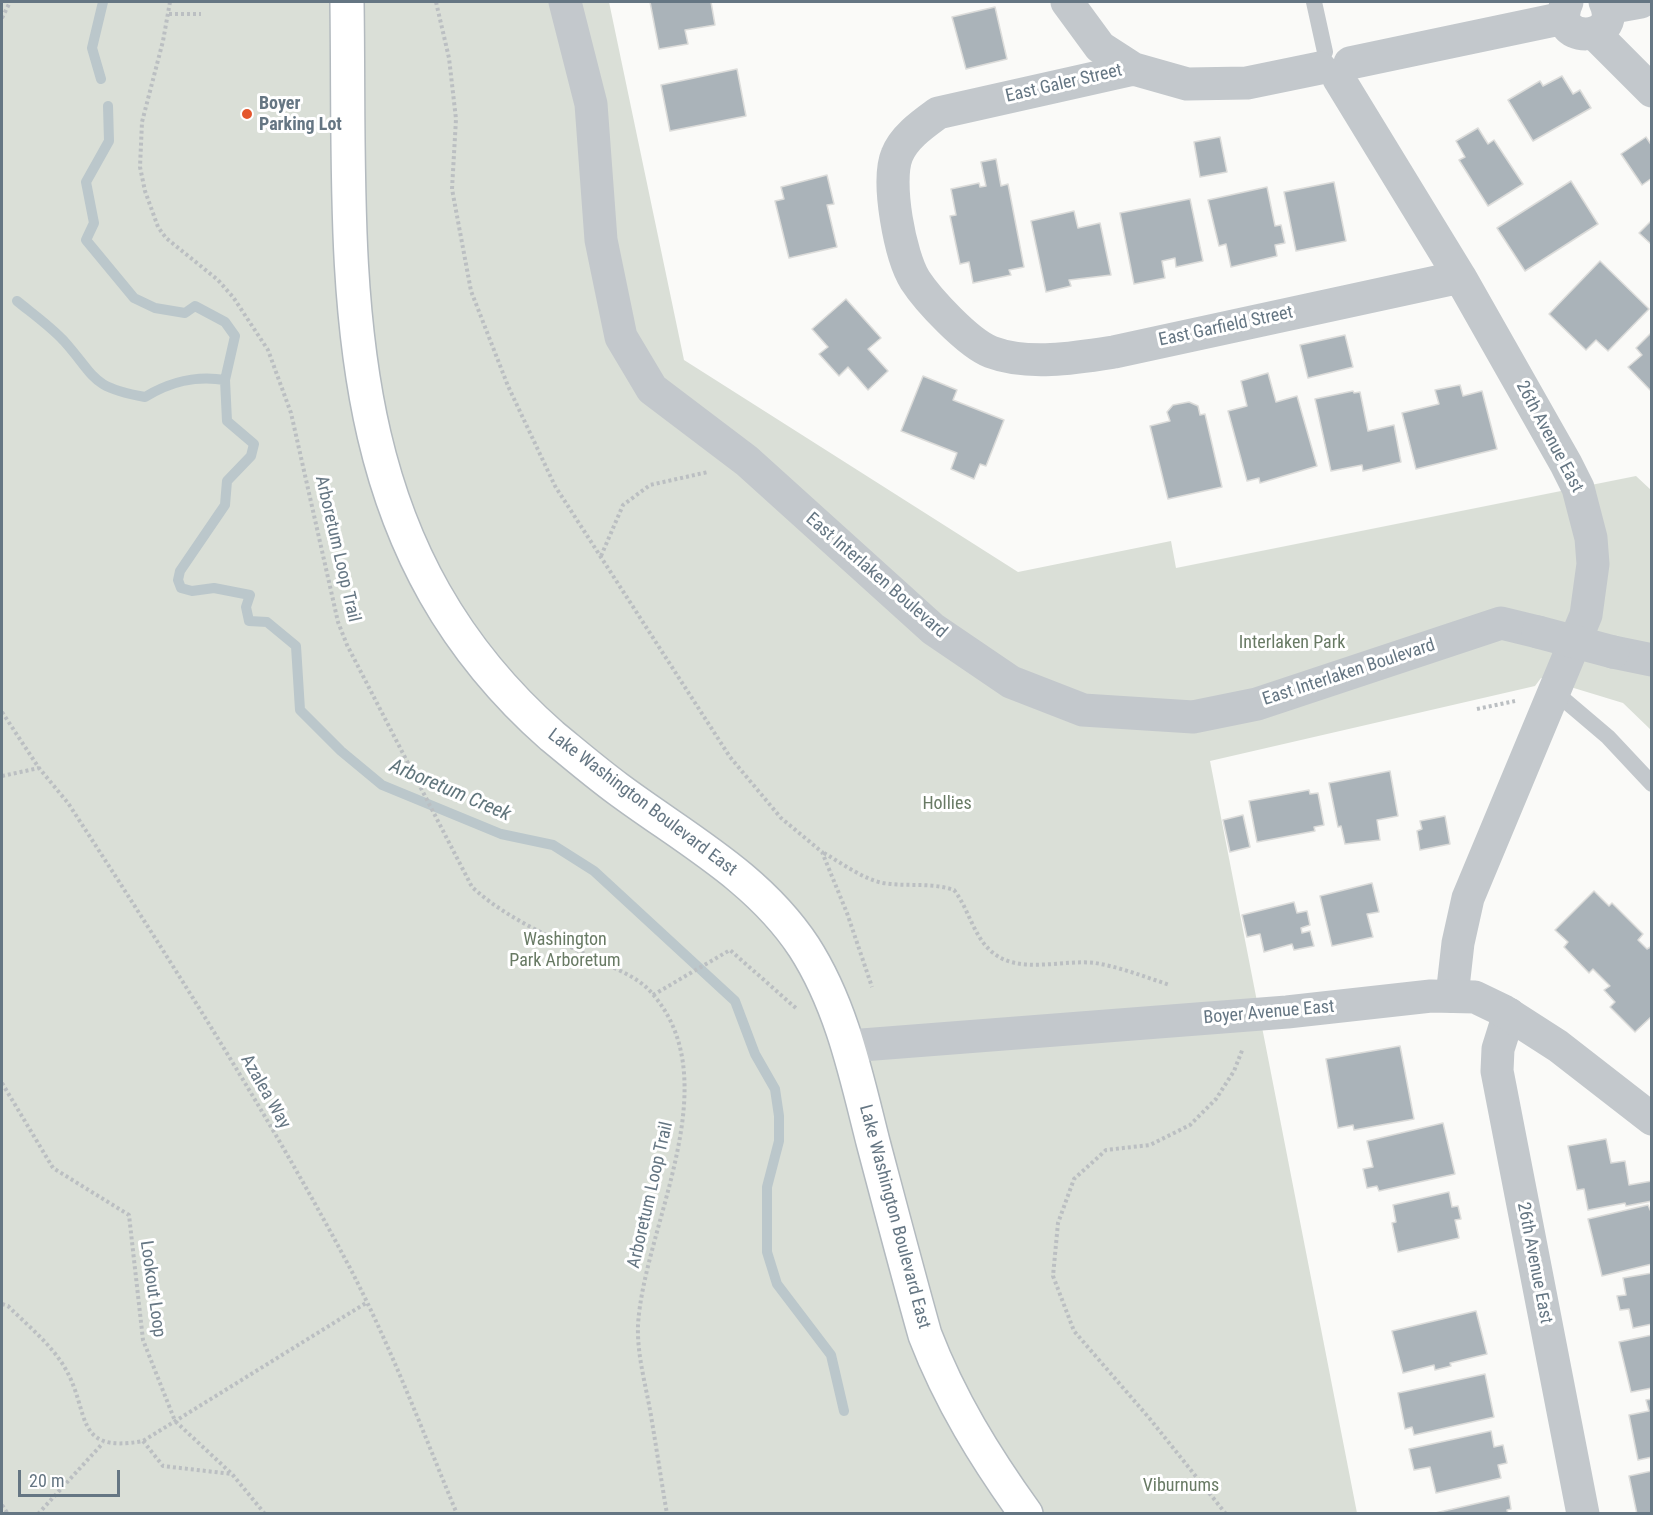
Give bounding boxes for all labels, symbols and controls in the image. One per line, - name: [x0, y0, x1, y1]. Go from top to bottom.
- street label: East Galer Street: [1004, 60, 1124, 108]
- place label: Boyer Parking Lot: [259, 93, 342, 136]
- marker: Boyer Parking Lot: [240, 107, 254, 121]
- street label: East Garfield Street: [1157, 302, 1295, 352]
- street label: 26th Avenue East: [1511, 378, 1587, 496]
- street label: Arboretum Loop Trail: [310, 474, 364, 624]
- street label: East Interlaken Boulevard: [801, 509, 951, 643]
- park label: Interlaken Park: [1239, 632, 1345, 654]
- street label: East Interlaken Boulevard: [1260, 635, 1438, 711]
- street label: Lake Washington Boulevard East: [543, 725, 741, 881]
- water label: Arboretum Creek: [386, 755, 514, 827]
- park label: Hollies: [922, 793, 972, 815]
- park label: Washington Park Arboretum: [509, 929, 621, 972]
- street label: Boyer Avenue East: [1203, 997, 1335, 1029]
- street label: Azalea Way: [235, 1051, 295, 1133]
- street label: Lake Washington Boulevard East: [854, 1103, 934, 1331]
- street label: Arboretum Loop Trail: [624, 1120, 678, 1270]
- street label: 26th Avenue East: [1512, 1201, 1556, 1325]
- street label: Lookout Loop: [135, 1239, 169, 1339]
- scale bar: [21, 1458, 123, 1496]
- text: 20 m: [29, 1470, 64, 1491]
- park label: Viburnums: [1143, 1475, 1219, 1497]

